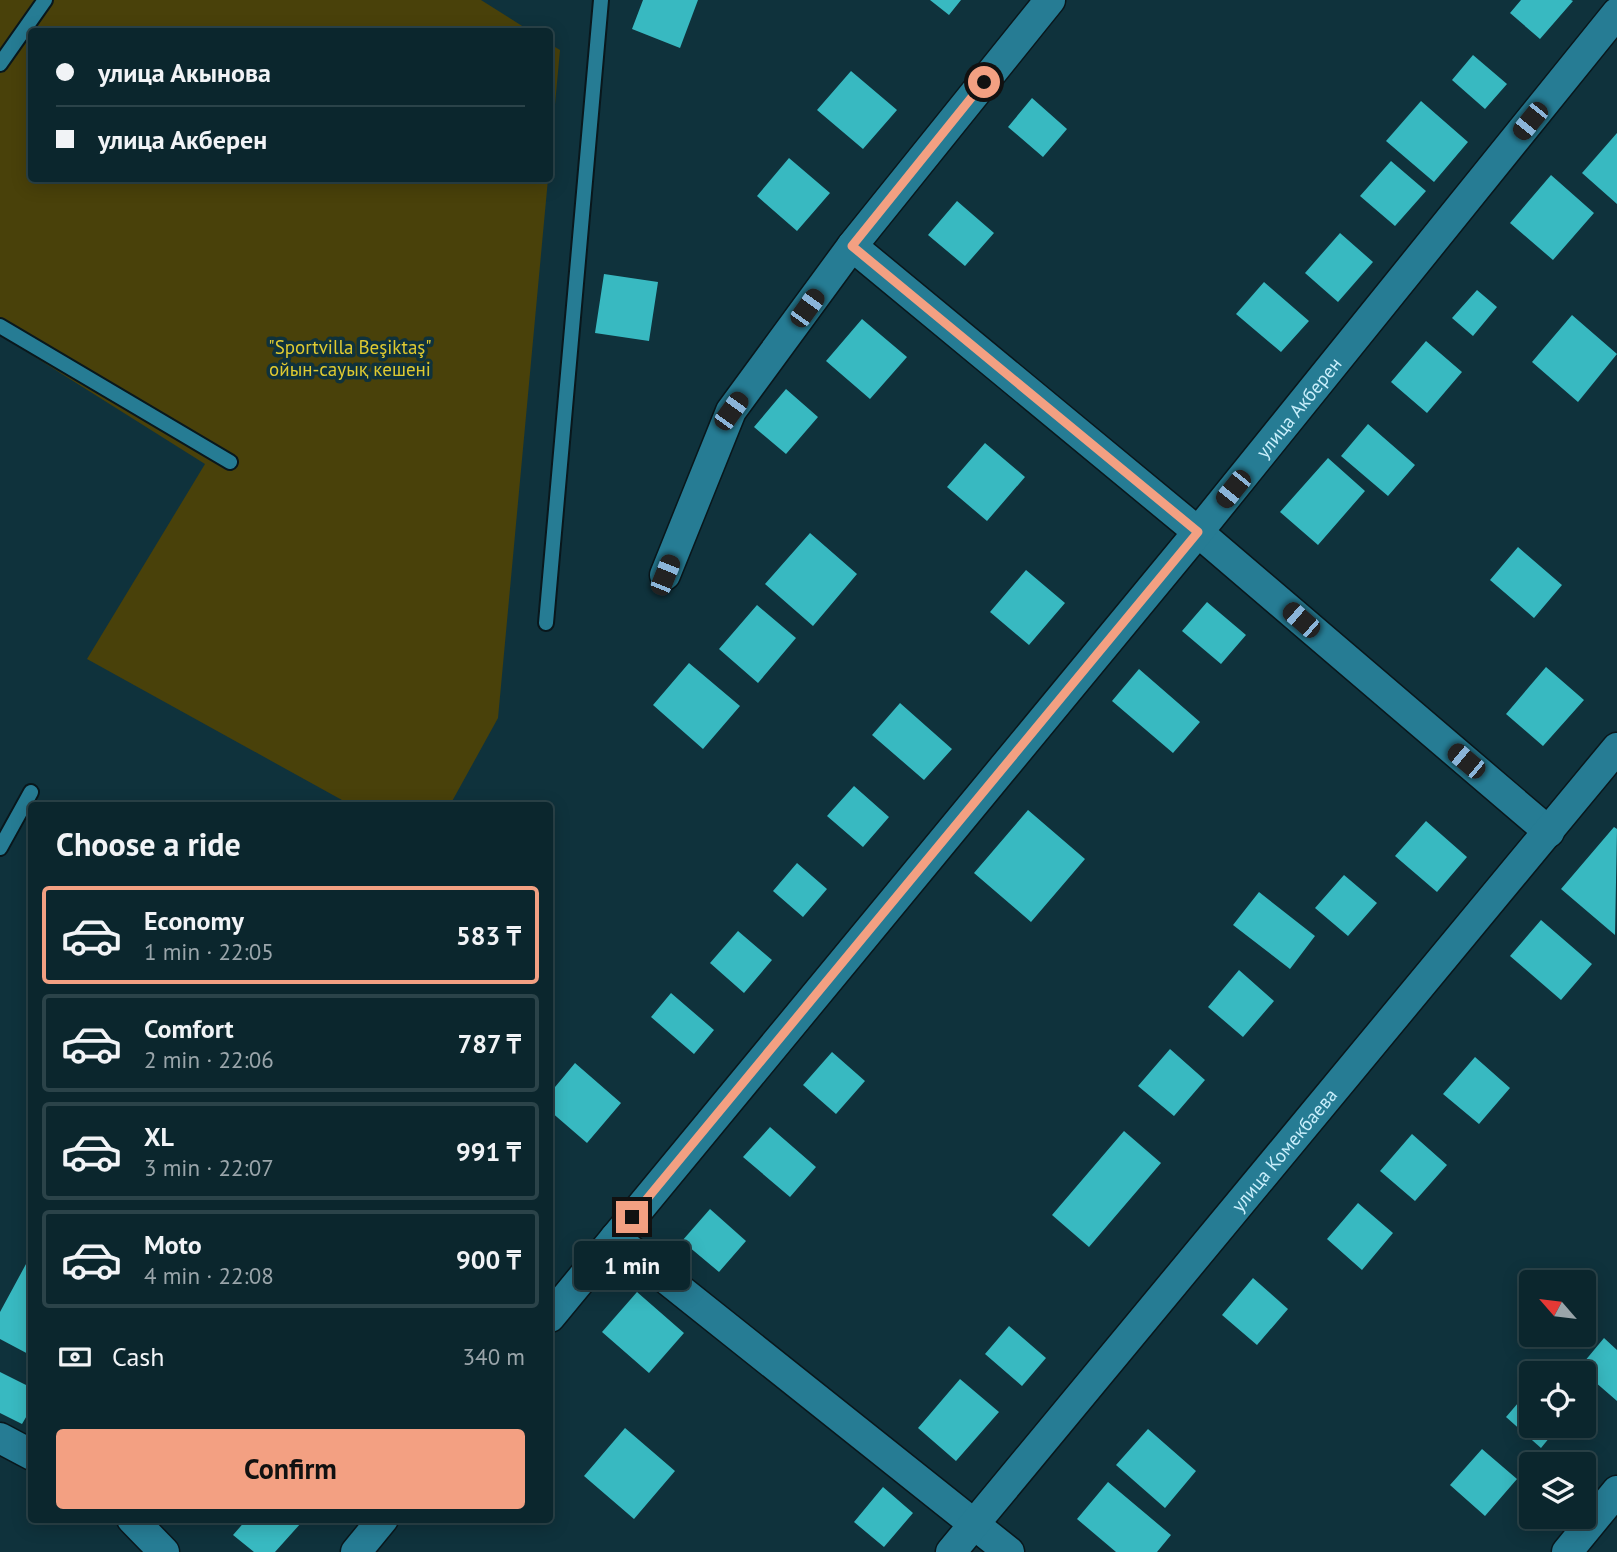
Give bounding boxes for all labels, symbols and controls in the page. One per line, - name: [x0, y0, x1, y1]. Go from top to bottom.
- text: улица Акынова: [98, 56, 271, 89]
- route start: [968, 66, 1000, 98]
- car: [1509, 98, 1552, 144]
- text: улица Акберен: [98, 123, 267, 156]
- car: [787, 285, 828, 331]
- park label: "Sportvilla Beşiktaş" ойын-сауық кешені: [268, 335, 432, 381]
- street label: улица Акберен: [1251, 352, 1347, 463]
- car: [711, 388, 752, 434]
- car: [1212, 466, 1255, 512]
- car: [648, 552, 683, 598]
- car: [1279, 598, 1324, 642]
- car: [1444, 739, 1489, 783]
- text: Choose a ride: [56, 823, 241, 865]
- icon: car: [60, 904, 123, 967]
- text: Economy: [144, 904, 244, 937]
- text: 583 ₸: [456, 919, 521, 952]
- text: 1 min · 22:05: [144, 937, 274, 966]
- icon: car: [60, 1012, 123, 1075]
- text: Comfort: [144, 1012, 234, 1045]
- text: 787 ₸: [457, 1027, 521, 1060]
- text: 2 min · 22:06: [144, 1045, 274, 1074]
- street label: улица Комекбаева: [1226, 1083, 1342, 1217]
- icon: car: [60, 1120, 123, 1183]
- text: XL: [144, 1120, 174, 1153]
- text: 991 ₸: [456, 1135, 521, 1168]
- text: 3 min · 22:07: [144, 1153, 274, 1182]
- route end: [616, 1201, 648, 1233]
- icon: car: [60, 1228, 123, 1291]
- text: Moto: [144, 1228, 202, 1261]
- callout: 1 min: [574, 1242, 690, 1290]
- text: 900 ₸: [456, 1243, 521, 1276]
- text: 1 min: [604, 1251, 660, 1280]
- text: 4 min · 22:08: [144, 1261, 274, 1290]
- north arrow: [1519, 1270, 1596, 1348]
- map controls: [1519, 1270, 1596, 1529]
- icon: cash: [56, 1338, 94, 1376]
- text: Cash: [112, 1340, 164, 1373]
- text: 340 m: [463, 1342, 525, 1371]
- button: locate: [1519, 1361, 1596, 1438]
- button: Confirm: [56, 1429, 525, 1509]
- button: layers: [1519, 1452, 1596, 1529]

